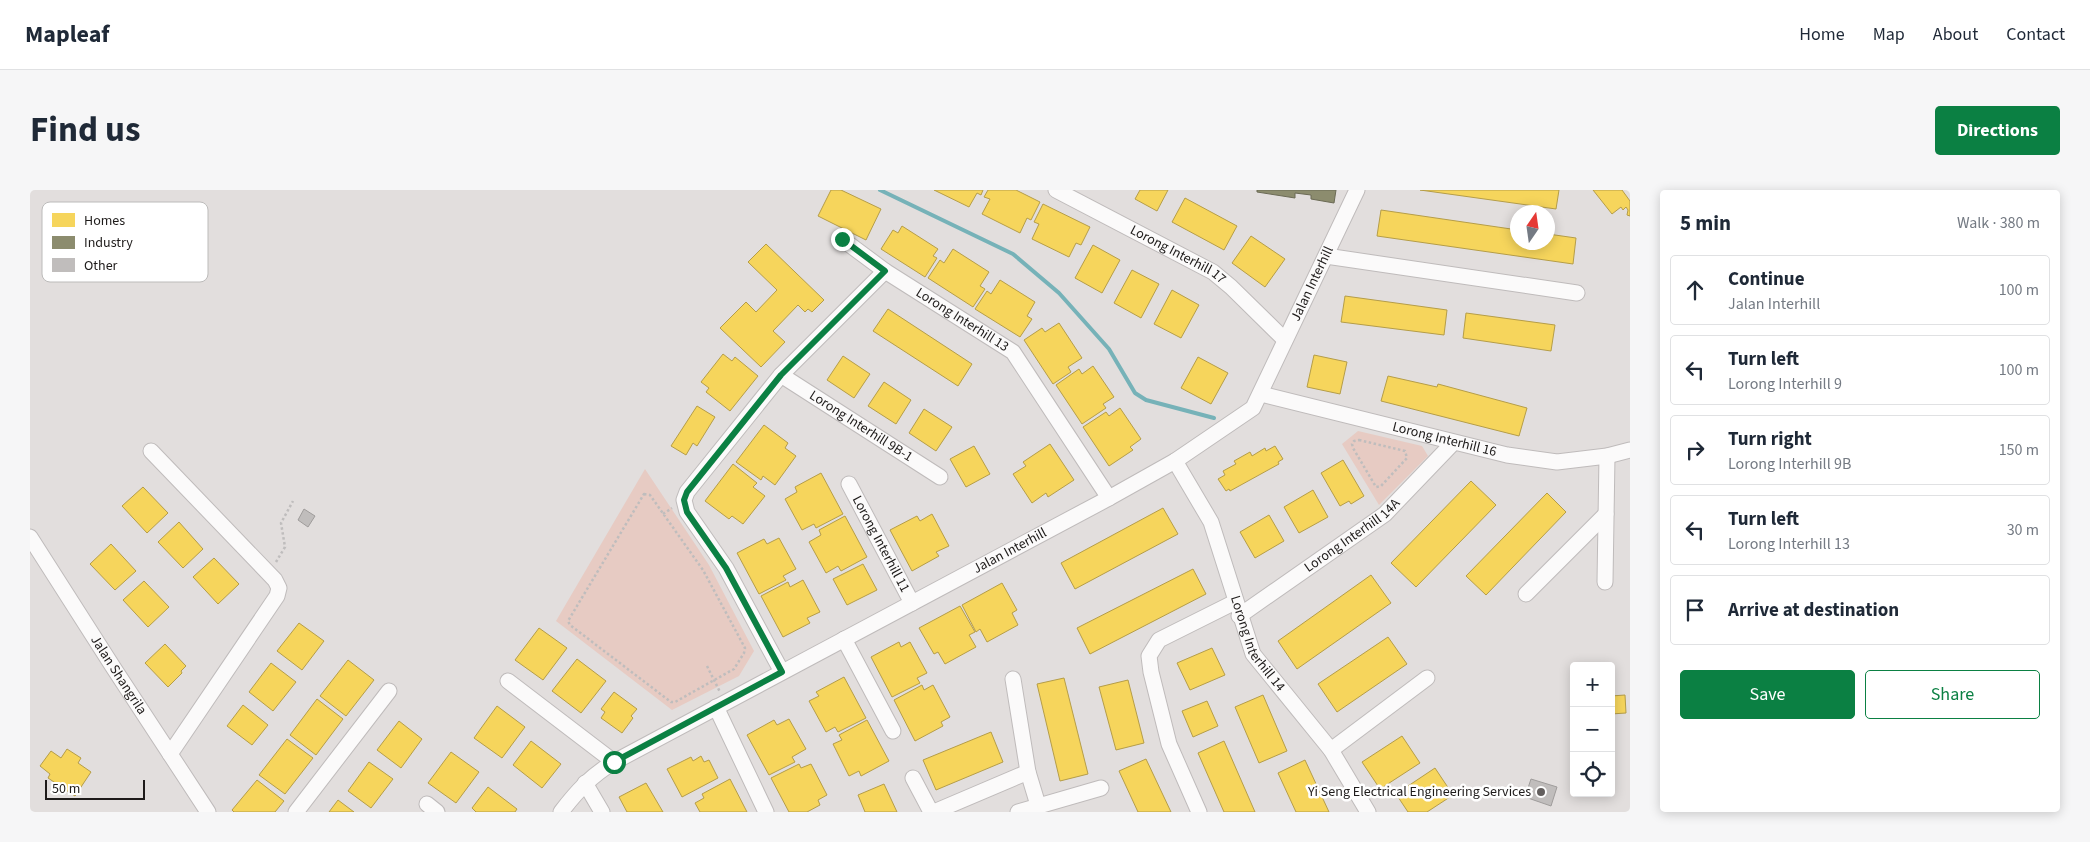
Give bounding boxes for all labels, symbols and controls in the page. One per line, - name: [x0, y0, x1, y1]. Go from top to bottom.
- text: Mapleaf: [25, 17, 110, 52]
- text: Home: [1799, 22, 1845, 47]
- text: Map: [1873, 22, 1905, 47]
- text: About: [1933, 22, 1978, 47]
- text: Contact: [2006, 22, 2065, 47]
- text: Find us: [30, 105, 140, 155]
- button: Directions: [1935, 106, 2060, 155]
- legend: [42, 202, 208, 282]
- north arrow: [1510, 205, 1555, 250]
- text: 5 min: [1680, 208, 1731, 238]
- text: Homes: [84, 211, 125, 231]
- text: Walk · 380 m: [1957, 212, 2040, 234]
- street label: Lorong Interhill 17: [1126, 220, 1230, 289]
- route end: [831, 228, 854, 251]
- text: Industry: [84, 233, 133, 253]
- street label: Jalan Interhill: [1286, 243, 1339, 325]
- text: Other: [84, 256, 118, 276]
- text: Continue: [1728, 266, 1805, 293]
- icon: ahead: [1681, 276, 1709, 304]
- text: 100 m: [1999, 279, 2039, 301]
- street label: Lorong Interhill 13: [912, 283, 1013, 357]
- text: Jalan Interhill: [1728, 293, 1820, 315]
- text: Turn left: [1728, 346, 1799, 373]
- icon: left: [1681, 356, 1709, 384]
- text: 100 m: [1999, 359, 2039, 381]
- text: Lorong Interhill 9: [1728, 373, 1842, 395]
- street label: Lorong Interhill 9B-1: [805, 386, 917, 467]
- street label: Lorong Interhill 16: [1390, 417, 1499, 462]
- text: Turn right: [1728, 426, 1812, 453]
- icon: right: [1681, 436, 1709, 464]
- text: 150 m: [1999, 439, 2039, 461]
- text: Lorong Interhill 9B: [1728, 453, 1851, 475]
- street label: Lorong Interhill 11: [847, 492, 915, 596]
- street label: Lorong Interhill 14A: [1300, 494, 1405, 577]
- text: Turn left: [1728, 506, 1799, 533]
- icon: left: [1681, 516, 1709, 544]
- text: 30 m: [2007, 519, 2039, 541]
- street label: Jalan Interhill: [970, 523, 1051, 579]
- text: Lorong Interhill 13: [1728, 533, 1850, 555]
- street label: Lorong Interhill 14: [1225, 593, 1290, 696]
- icon: arrive: [1681, 596, 1709, 624]
- text: Arrive at destination: [1728, 597, 1899, 624]
- street label: Jalan Shangrila: [85, 632, 152, 719]
- map controls: [1570, 662, 1615, 797]
- button: +: [1570, 662, 1615, 707]
- button: Save: [1680, 670, 1855, 719]
- button: Share: [1865, 670, 2040, 719]
- button: −: [1570, 707, 1615, 752]
- route start: [603, 751, 626, 774]
- button: locate: [1570, 752, 1615, 797]
- scale bar: [45, 777, 145, 800]
- text: 50 m: [52, 779, 80, 799]
- place label: Yi Seng Electrical Engineering Services: [1307, 782, 1531, 802]
- marker: Yi Seng Electrical Engineering Services: [1535, 786, 1547, 798]

